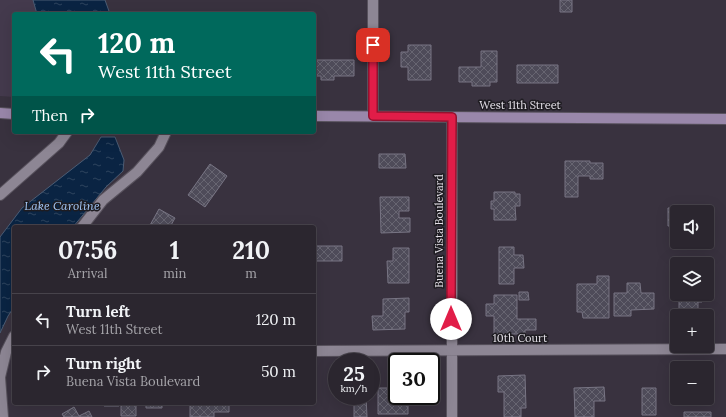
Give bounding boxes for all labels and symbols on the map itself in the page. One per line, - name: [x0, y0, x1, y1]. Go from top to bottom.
- pin: [356, 28, 390, 62]
- street label: West 11th Street: [479, 98, 562, 112]
- street label: Buena Vista Boulevard: [432, 174, 446, 288]
- water label: Lake Caroline: [24, 198, 100, 213]
- position arrow: [430, 298, 472, 340]
- street label: 10th Court: [493, 331, 548, 345]
- speed limit sign: 30: [388, 353, 440, 405]

